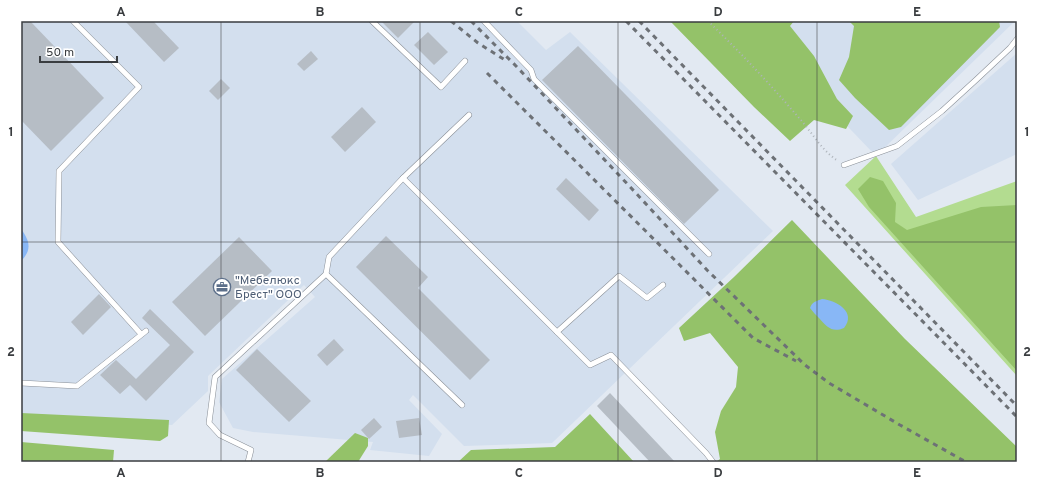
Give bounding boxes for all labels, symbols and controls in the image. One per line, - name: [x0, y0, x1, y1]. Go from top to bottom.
- text: A: [116, 5, 126, 21]
- text: B: [316, 5, 325, 21]
- text: C: [515, 5, 523, 21]
- text: D: [713, 5, 723, 21]
- text: E: [913, 5, 921, 21]
- scale bar: [40, 38, 117, 64]
- text: 50 m: [46, 45, 74, 61]
- text: 1: [8, 125, 14, 141]
- text: 1: [1024, 125, 1030, 141]
- place label: "Мебелюкс Брест" ООО: [235, 273, 302, 303]
- office icon: "Мебелюкс Брест" ООО: [212, 277, 232, 297]
- text: 2: [7, 345, 15, 361]
- text: 2: [1023, 345, 1031, 361]
- text: A: [116, 466, 126, 482]
- text: B: [316, 466, 325, 482]
- text: C: [515, 466, 523, 482]
- text: D: [713, 466, 723, 482]
- text: E: [913, 466, 921, 482]

